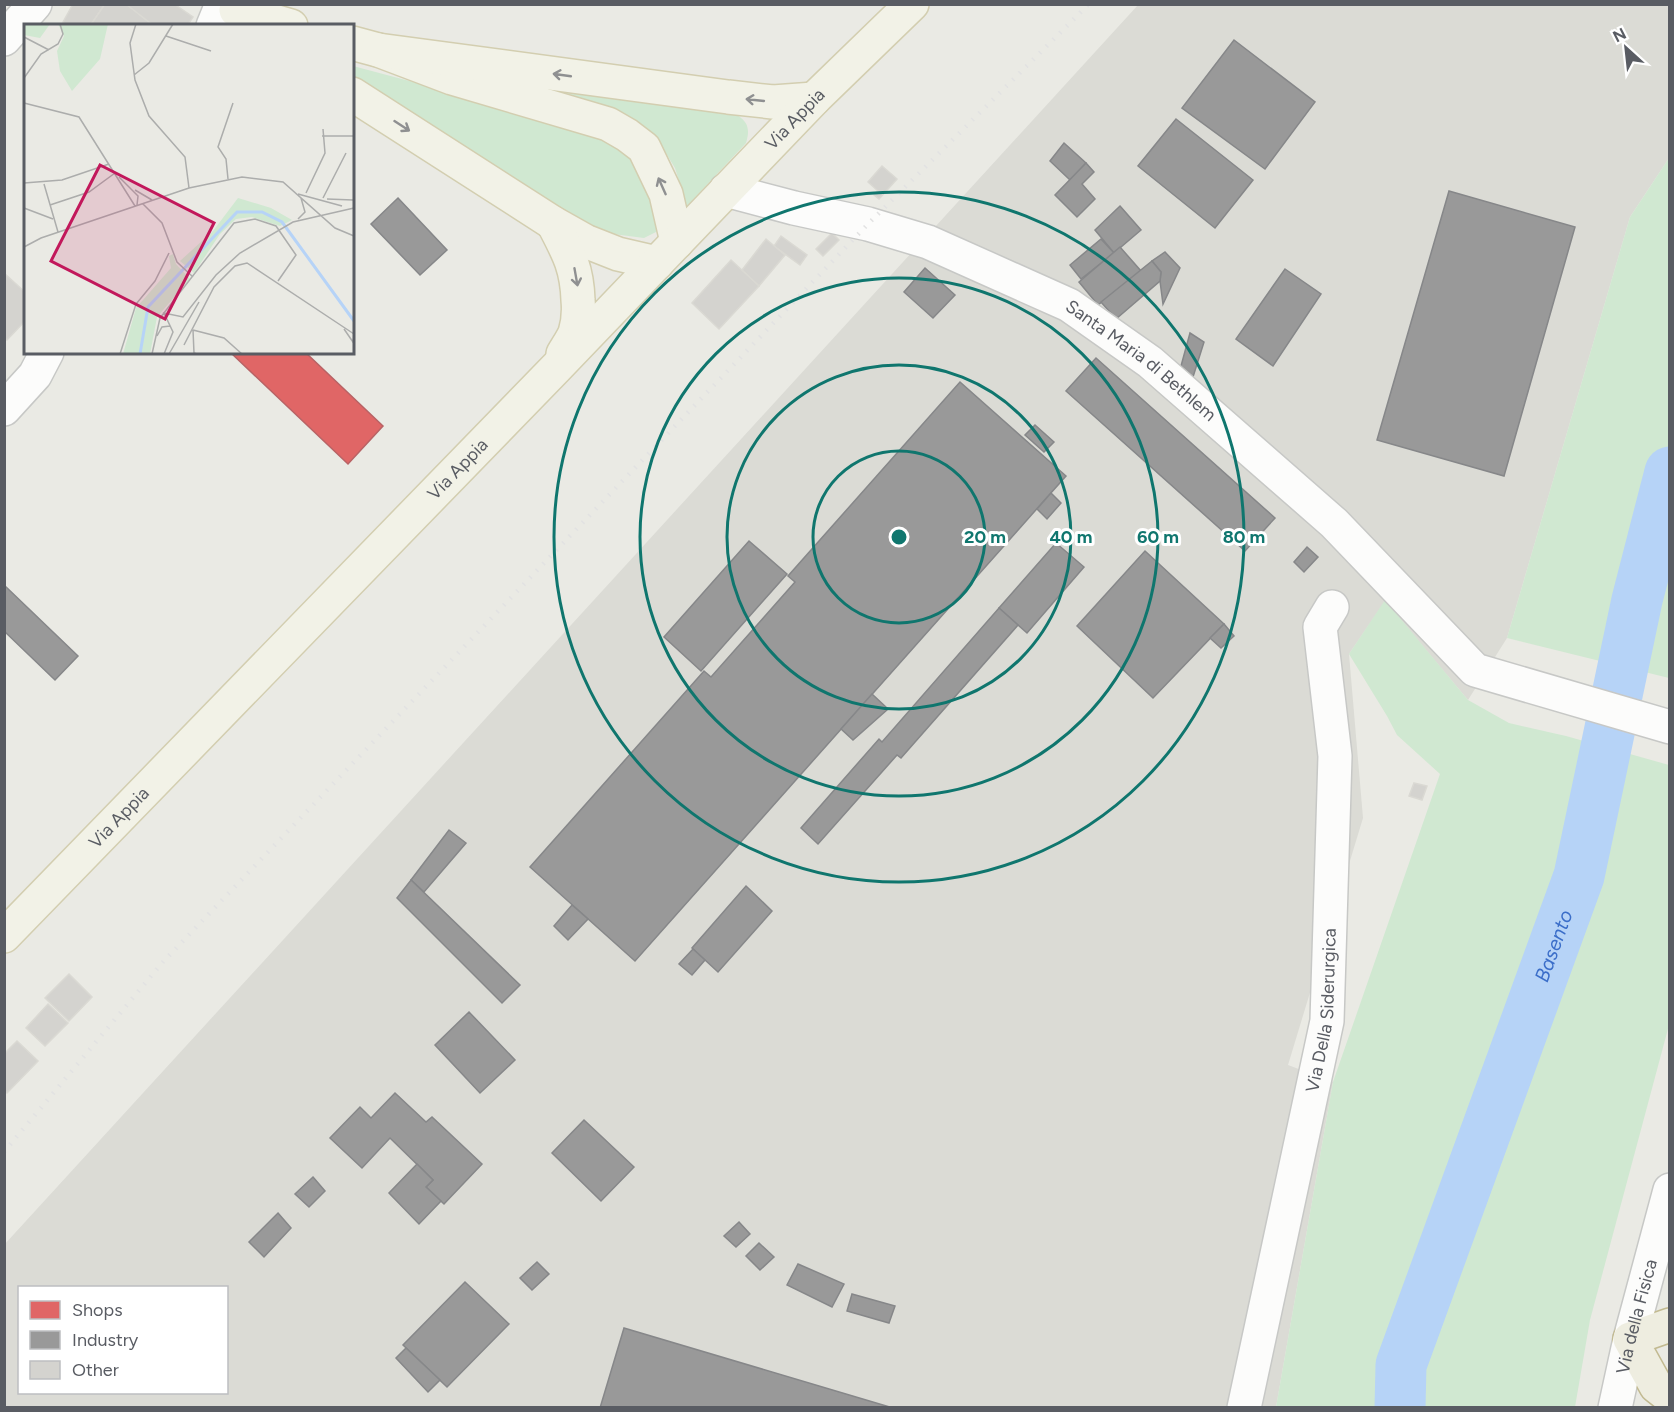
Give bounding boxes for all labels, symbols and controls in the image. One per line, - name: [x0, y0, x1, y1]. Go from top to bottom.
- north arrow: [1596, 18, 1656, 78]
- inset map: [24, 24, 354, 354]
- text: N: [1610, 24, 1629, 46]
- one-way arrow: [552, 69, 572, 80]
- street label: Via Appia: [760, 84, 829, 154]
- one-way arrow: [746, 94, 766, 105]
- one-way arrow: [393, 120, 410, 133]
- one-way arrow: [656, 177, 667, 195]
- one-way arrow: [570, 267, 581, 286]
- street label: Santa Maria di Bethlem: [1061, 295, 1221, 426]
- street label: Via Appia: [423, 434, 492, 504]
- text: 20 m: [964, 526, 1006, 548]
- text: 40 m: [1049, 526, 1093, 548]
- text: 60 m: [1137, 526, 1179, 548]
- text: 80 m: [1223, 526, 1265, 548]
- centre of rings: [889, 527, 909, 547]
- street label: Via Appia: [84, 782, 154, 853]
- water label: Basento: [1529, 906, 1578, 985]
- street label: Via Della Siderurgica: [1301, 928, 1341, 1094]
- street label: Via della Fisica: [1612, 1257, 1662, 1376]
- legend: [18, 1286, 228, 1394]
- text: Shops: [72, 1299, 123, 1321]
- text: Industry: [72, 1329, 139, 1351]
- text: Other: [72, 1359, 119, 1381]

